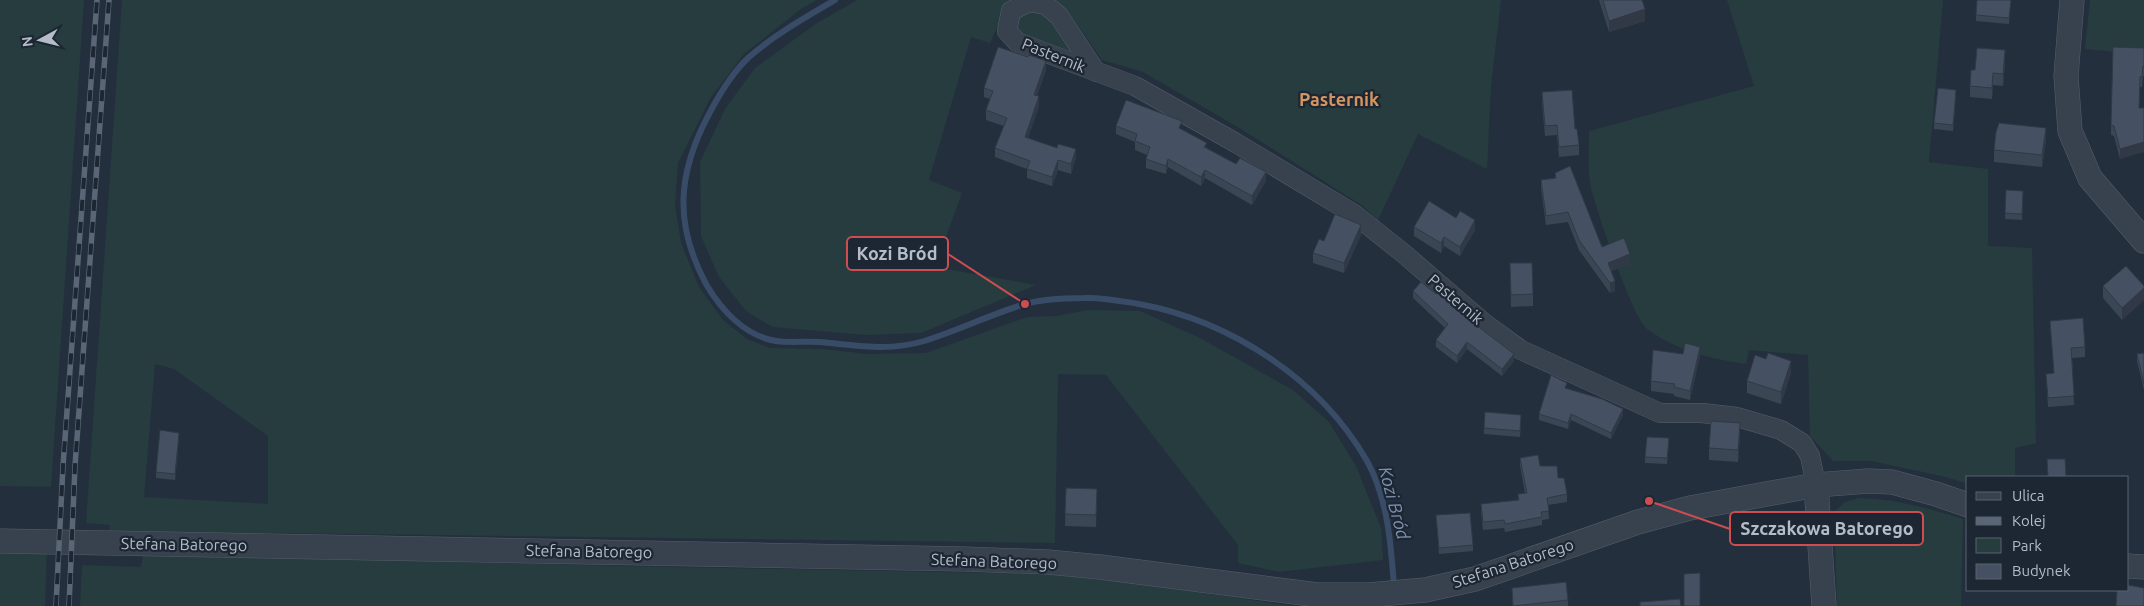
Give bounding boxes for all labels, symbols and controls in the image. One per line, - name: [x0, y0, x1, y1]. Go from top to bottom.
- north arrow: [15, 15, 65, 65]
- street label: Pasternik: [1020, 34, 1088, 76]
- text: N: [19, 35, 36, 48]
- district label: Pasternik: [1299, 89, 1379, 109]
- callout: Kozi Bród: [847, 237, 948, 270]
- text: Kozi Bród: [857, 243, 937, 263]
- street label: Pasternik: [1425, 270, 1487, 328]
- water label: Kozi Bród: [1376, 464, 1415, 542]
- legend: [1966, 476, 2129, 591]
- text: Ulica: [2012, 487, 2044, 504]
- callout: Szczakowa Batorego: [1730, 512, 1923, 545]
- text: Kolej: [2012, 512, 2046, 529]
- text: Szczakowa Batorego: [1740, 518, 1914, 538]
- street label: Stefana Batorego: [121, 534, 247, 554]
- street label: Stefana Batorego: [1450, 535, 1576, 591]
- text: Park: [2012, 537, 2042, 554]
- street label: Stefana Batorego: [526, 541, 652, 561]
- street label: Stefana Batorego: [931, 550, 1057, 572]
- text: Budynek: [2012, 562, 2071, 579]

